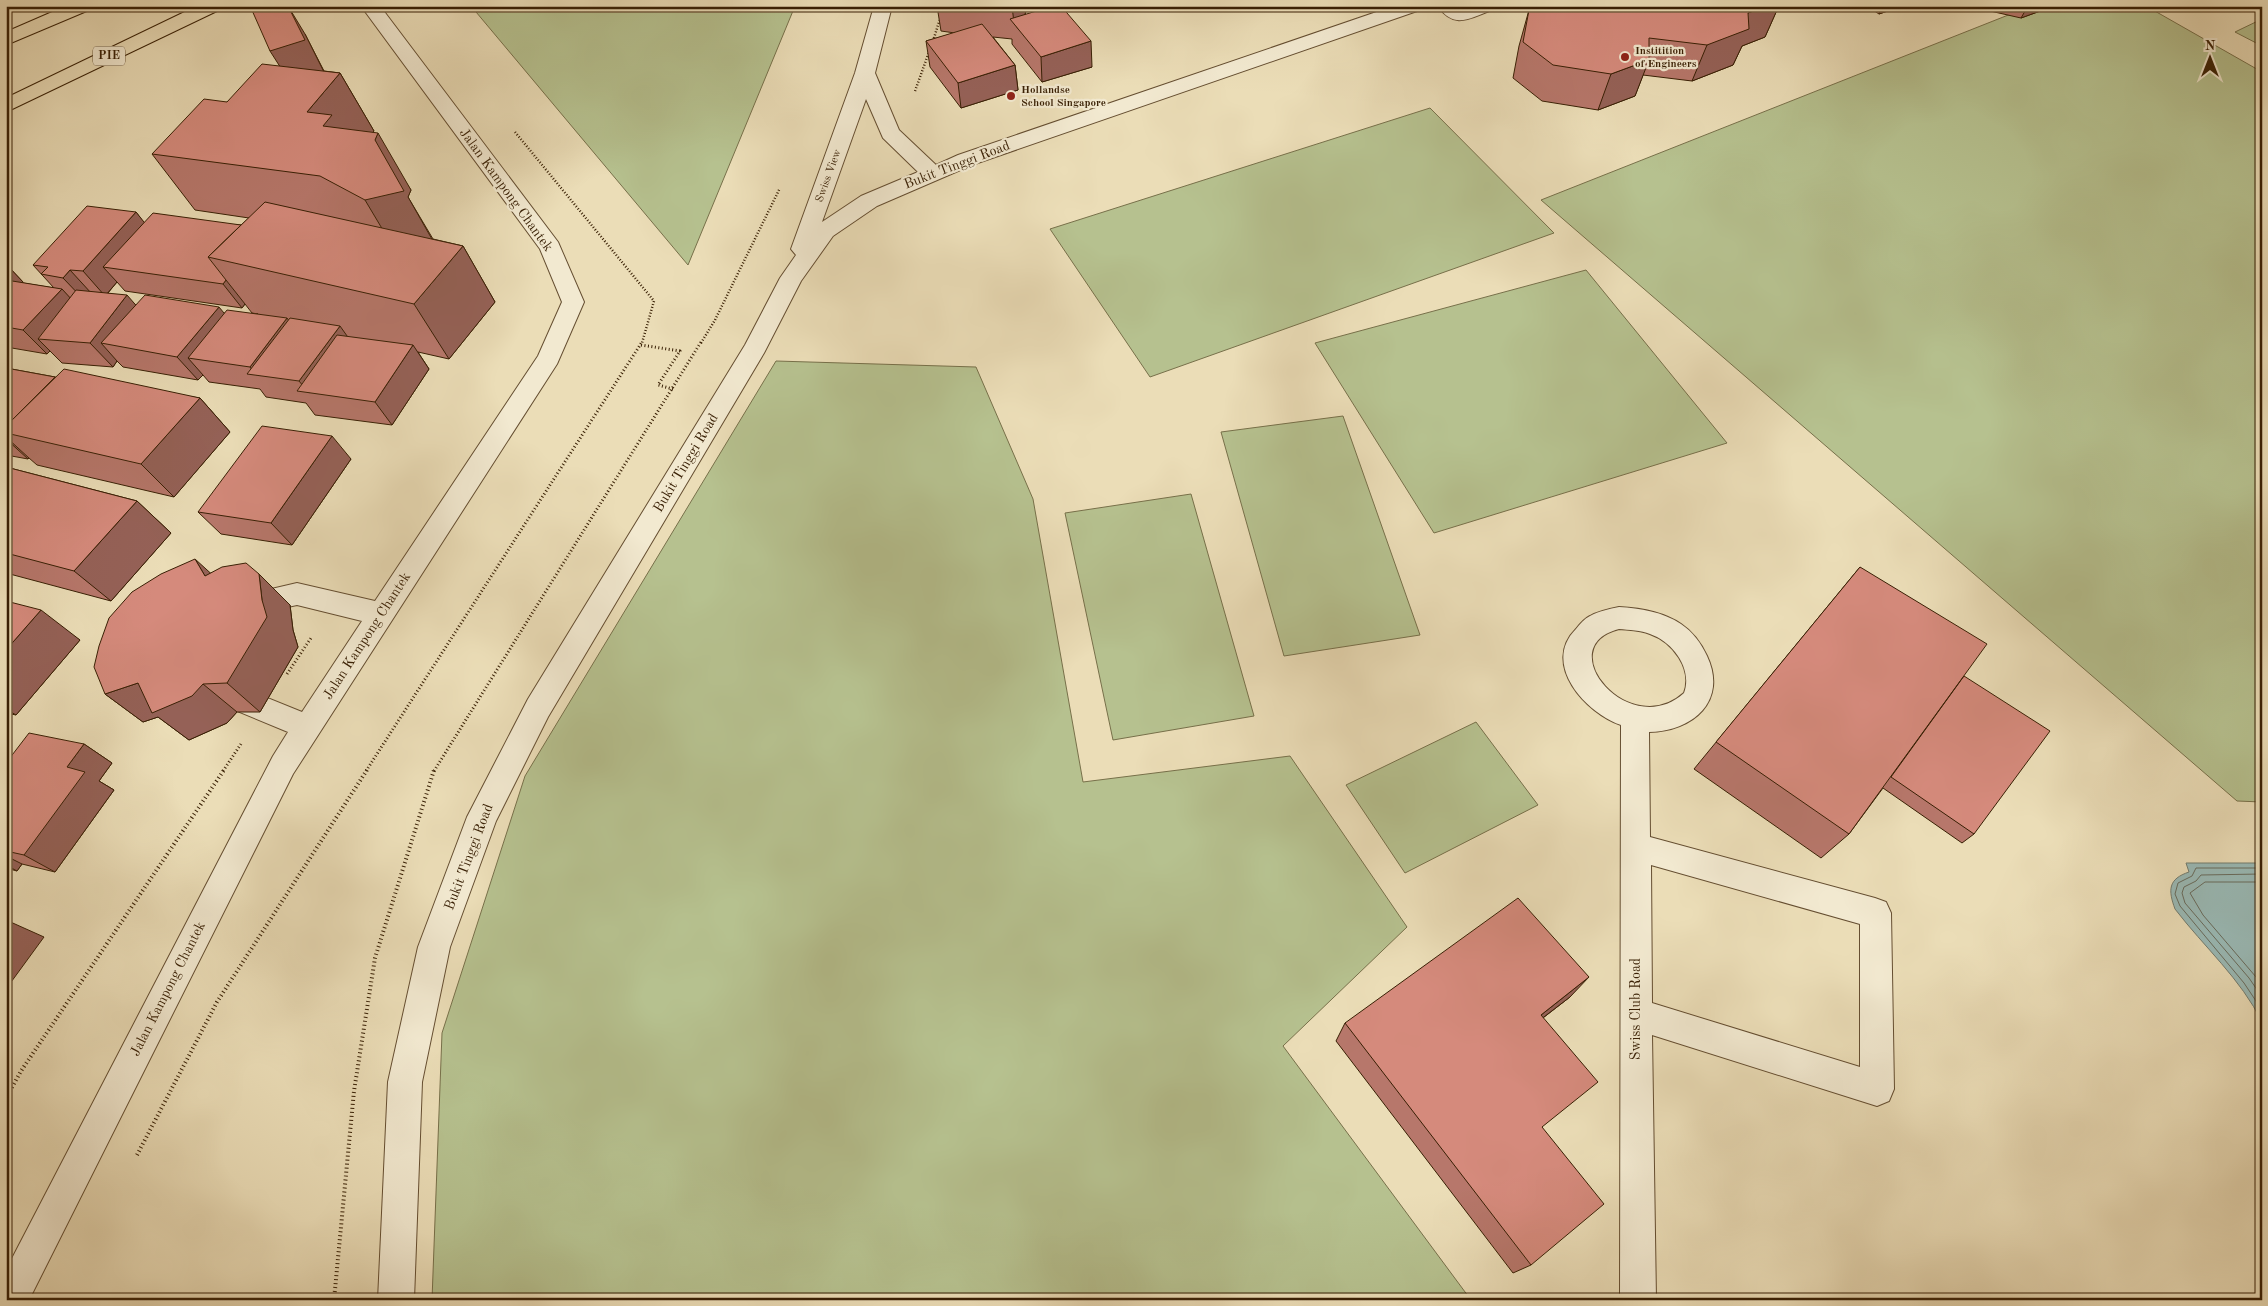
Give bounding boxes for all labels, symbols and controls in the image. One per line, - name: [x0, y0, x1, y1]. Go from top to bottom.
- north arrow: [2186, 32, 2236, 82]
- text: N: [2205, 39, 2216, 53]
- road number: PIE: [93, 46, 125, 66]
- place label: Institition of Engineers: [1635, 46, 1697, 70]
- marker: Institition of Engineers: [1619, 51, 1631, 63]
- place label: Hollandse School Singapore: [1021, 85, 1106, 109]
- marker: Hollandse School Singapore: [1005, 90, 1017, 102]
- street label: Jalan Kampong Chantek: [457, 126, 555, 254]
- street label: Bukit Tinggi Road: [902, 138, 1012, 192]
- street label: Swiss View: [814, 148, 844, 204]
- street label: Bukit Tinggi Road: [651, 411, 721, 515]
- street label: Jalan Kampong Chantek: [321, 570, 413, 702]
- street label: Bukit Tinggi Road: [442, 802, 496, 912]
- street label: Jalan Kampong Chantek: [128, 920, 208, 1058]
- street label: Swiss Club Road: [1629, 958, 1643, 1060]

